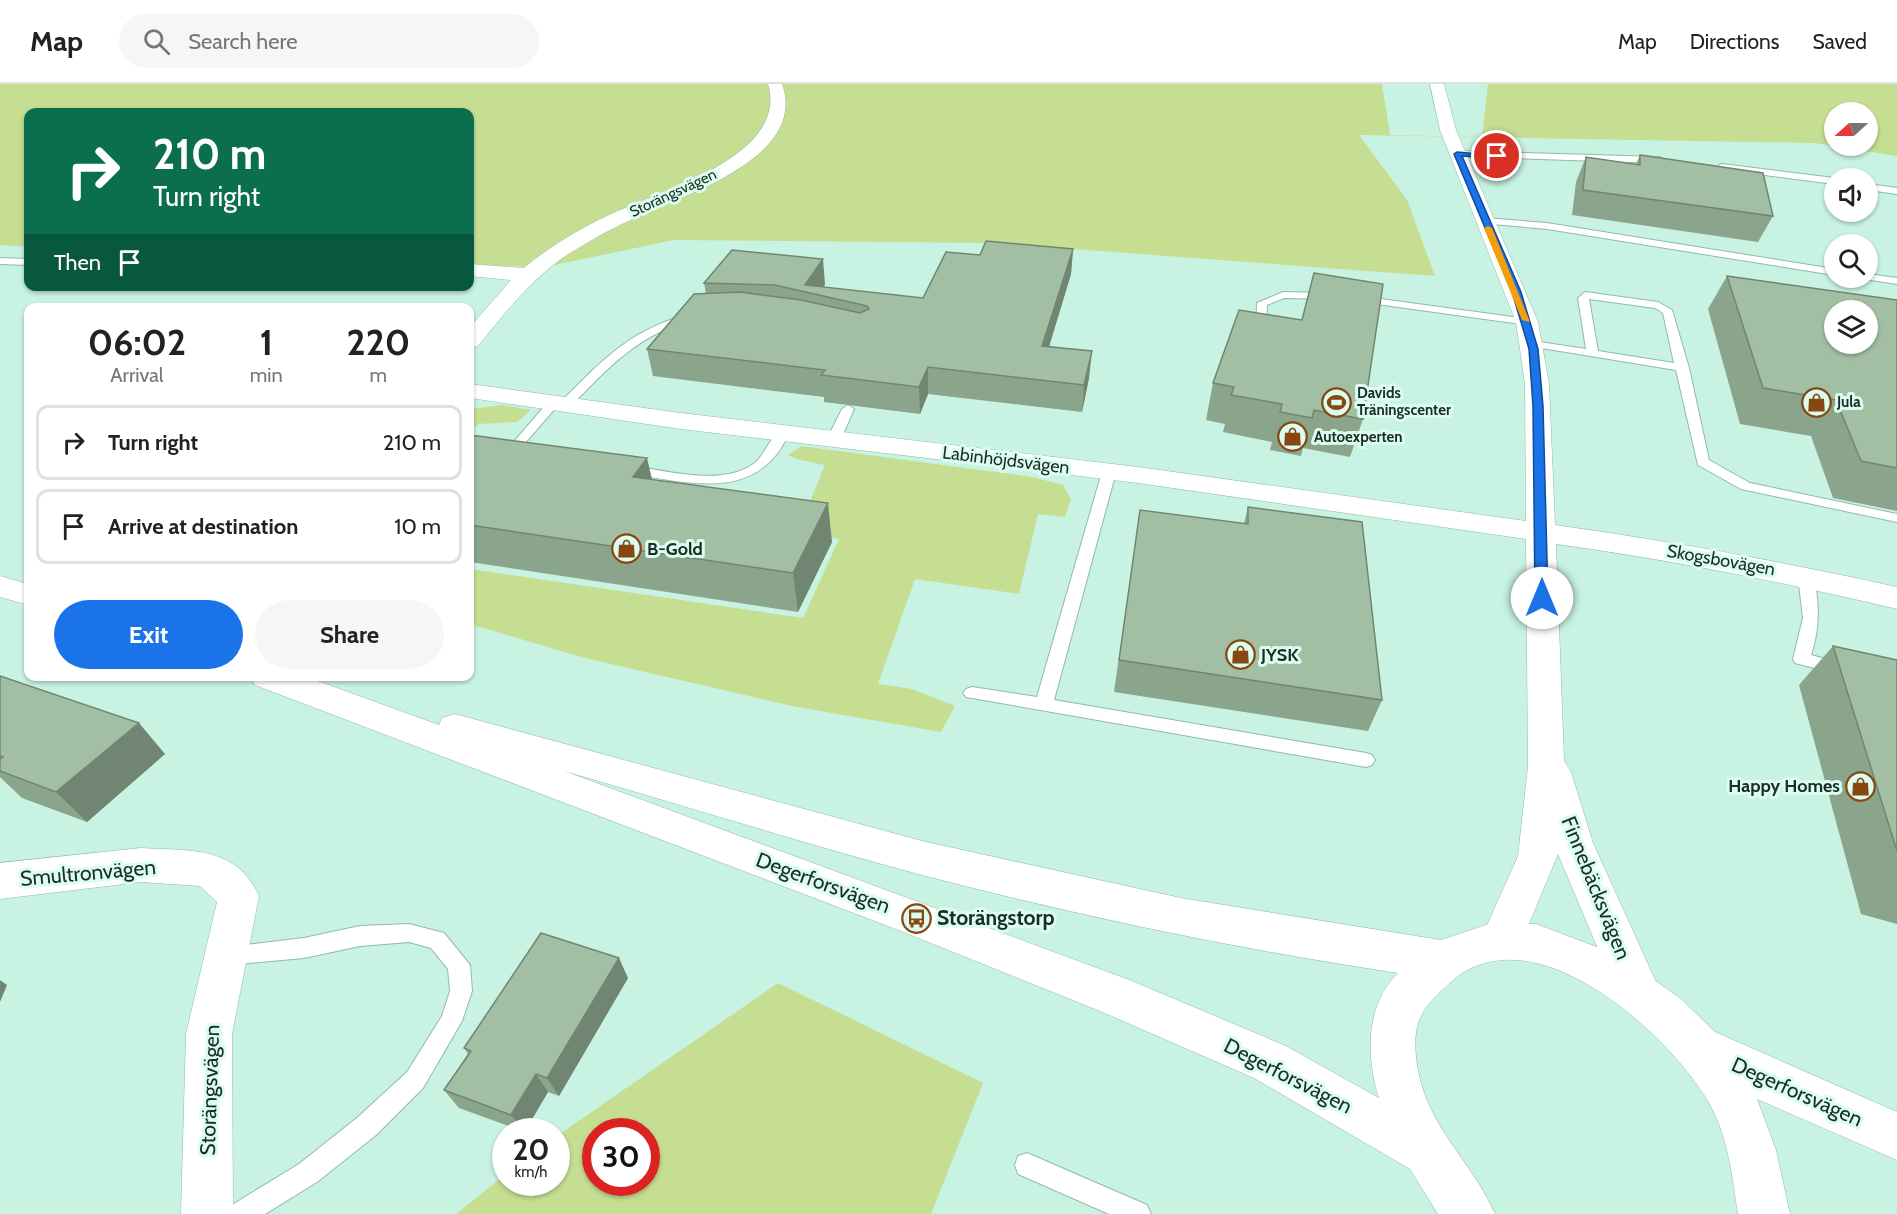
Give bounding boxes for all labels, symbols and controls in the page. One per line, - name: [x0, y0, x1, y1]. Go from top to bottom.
- search box: [119, 14, 539, 68]
- text: Map: [30, 24, 83, 58]
- icon: search: [140, 25, 173, 58]
- text: Search here: [188, 28, 297, 55]
- text: Map: [1618, 29, 1657, 54]
- text: Directions: [1690, 29, 1779, 54]
- text: Saved: [1812, 29, 1867, 54]
- north arrow: [1824, 102, 1878, 156]
- map controls: [1824, 102, 1878, 354]
- text: 210 m: [153, 128, 266, 180]
- pin: [1471, 130, 1522, 181]
- icon: right: [54, 132, 132, 210]
- icon: arrive: [1480, 139, 1513, 172]
- street label: Storängsvägen: [627, 165, 719, 221]
- button: sound: [1824, 168, 1878, 222]
- text: Turn right: [153, 180, 260, 213]
- button: search: [1824, 234, 1878, 288]
- icon: arrive: [113, 246, 146, 279]
- text: Then: [54, 249, 101, 276]
- button: layers: [1824, 300, 1878, 354]
- text: 06:02: [88, 320, 186, 364]
- text: 1: [260, 320, 273, 364]
- text: 220: [347, 320, 410, 364]
- text: Arrival: [110, 363, 164, 387]
- text: min: [250, 363, 283, 387]
- text: m: [370, 363, 387, 387]
- place label: Davids Träningscenter: [1357, 384, 1451, 419]
- sports icon: Davids Träningscenter: [1320, 386, 1352, 418]
- shop icon: Jula: [1800, 386, 1832, 418]
- place label: Jula: [1836, 393, 1861, 411]
- shop icon: Autoexperten: [1277, 421, 1309, 453]
- icon: right: [57, 426, 90, 459]
- place label: Autoexperten: [1314, 428, 1403, 446]
- text: Turn right: [108, 429, 198, 456]
- text: 210 m: [383, 429, 441, 456]
- street label: Labinhöjdsvägen: [941, 441, 1071, 479]
- icon: arrive: [57, 510, 90, 543]
- text: Arrive at destination: [108, 513, 298, 540]
- text: 10 m: [394, 513, 441, 540]
- shop icon: B-Gold: [610, 533, 642, 565]
- place label: B-Gold: [647, 538, 703, 560]
- street label: Skogsbovägen: [1665, 540, 1777, 580]
- position arrow: [1510, 566, 1574, 630]
- button: Exit: [54, 600, 243, 669]
- button: Share: [255, 600, 444, 669]
- shop icon: JYSK: [1224, 639, 1256, 671]
- place label: JYSK: [1260, 644, 1299, 666]
- shop icon: Happy Homes: [1845, 770, 1877, 802]
- place label: Happy Homes: [1728, 775, 1840, 797]
- street label: Finnebäcksvägen: [1556, 813, 1637, 963]
- street label: Degerforsvägen: [753, 847, 894, 918]
- street label: Smultronvägen: [19, 854, 157, 891]
- bus stop icon: Storängstorp: [900, 902, 932, 934]
- place label: Storängstorp: [937, 905, 1055, 930]
- street label: Storängsvägen: [195, 1024, 224, 1156]
- street label: Degerforsvägen: [1220, 1032, 1357, 1119]
- street label: Degerforsvägen: [1728, 1052, 1867, 1132]
- speed limit sign: 30: [582, 1118, 660, 1196]
- text: 20: [512, 1131, 550, 1168]
- text: km/h: [515, 1163, 547, 1181]

